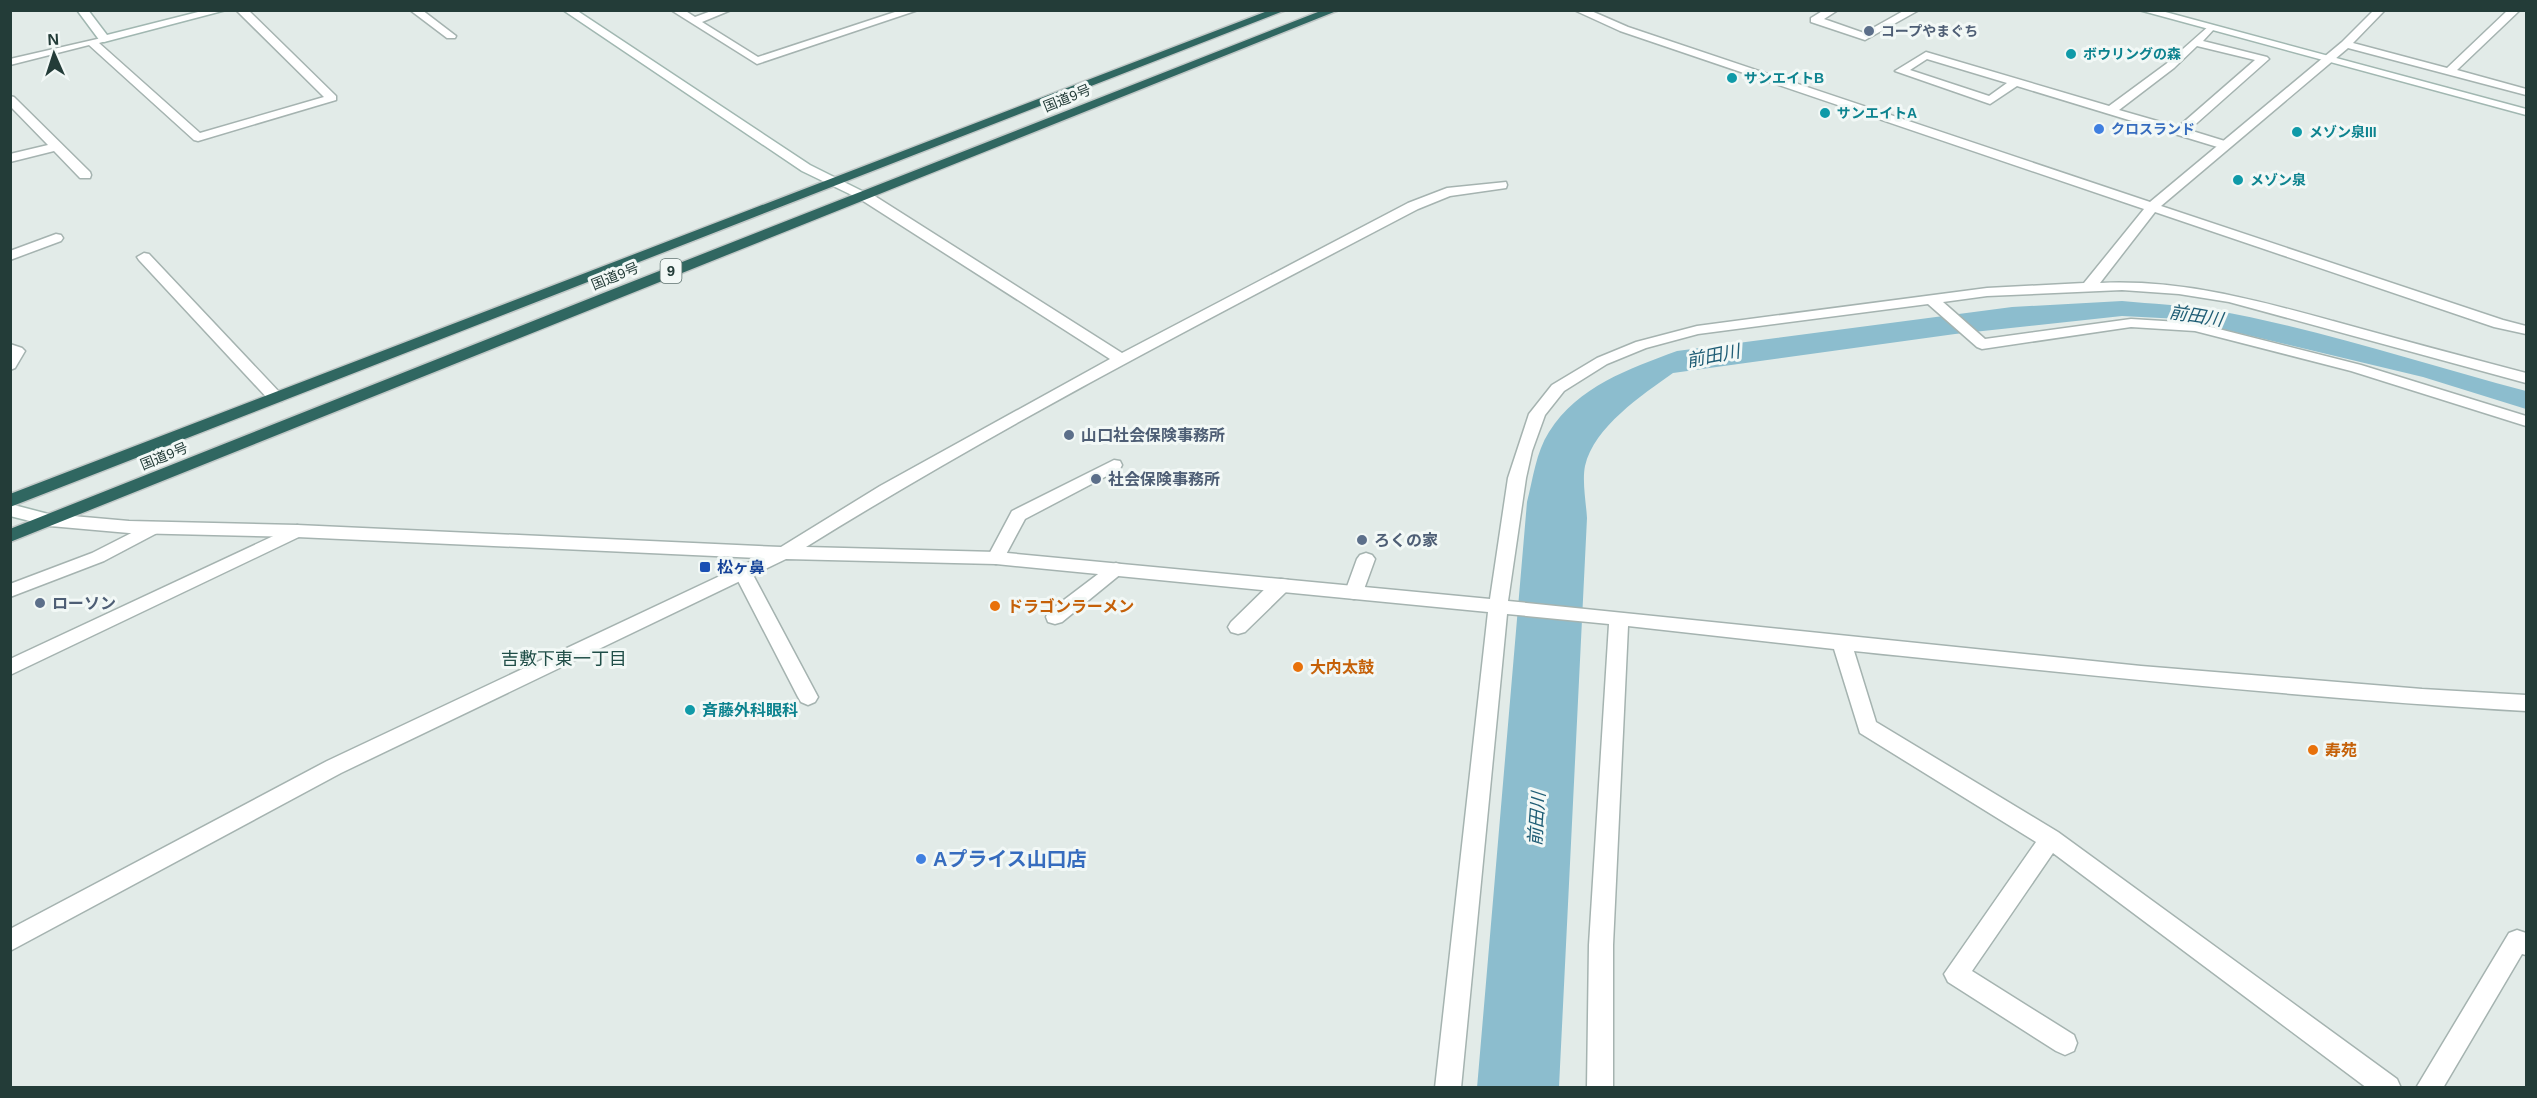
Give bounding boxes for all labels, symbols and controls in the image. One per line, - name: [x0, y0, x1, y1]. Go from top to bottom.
- place label: コープやまぐち: [1881, 23, 1978, 39]
- north arrow: [24, 24, 84, 84]
- marker: コープやまぐち: [1862, 24, 1876, 38]
- text: N: [47, 31, 59, 48]
- place label: ボウリングの森: [2083, 46, 2181, 62]
- marker: ボウリングの森: [2064, 47, 2078, 61]
- place label: サンエイトB: [1744, 70, 1824, 86]
- marker: サンエイトB: [1725, 71, 1739, 85]
- street label: 国道9号: [1041, 81, 1093, 115]
- place label: サンエイトA: [1837, 105, 1917, 121]
- marker: サンエイトA: [1818, 106, 1832, 120]
- place label: クロスランド: [2111, 121, 2195, 137]
- marker: クロスランド: [2092, 122, 2106, 136]
- place label: メゾン泉III: [2309, 124, 2377, 140]
- marker: メゾン泉III: [2290, 125, 2304, 139]
- place label: メゾン泉: [2250, 172, 2306, 188]
- marker: メゾン泉: [2231, 173, 2245, 187]
- street label: 国道9号: [589, 259, 641, 293]
- road number: 9: [660, 259, 682, 283]
- water label: 前田川: [2168, 302, 2226, 330]
- water label: 前田川: [1685, 341, 1743, 371]
- place label: 山口社会保険事務所: [1081, 426, 1225, 444]
- marker: 山口社会保険事務所: [1062, 428, 1076, 442]
- street label: 国道9号: [138, 439, 190, 473]
- place label: 社会保険事務所: [1108, 470, 1220, 488]
- marker: 社会保険事務所: [1089, 472, 1103, 486]
- place label: ろくの家: [1374, 532, 1438, 549]
- marker: ろくの家: [1355, 533, 1369, 547]
- place label: 松ヶ鼻: [717, 559, 765, 576]
- marker: 松ヶ鼻: [698, 560, 712, 574]
- place label: ローソン: [52, 595, 116, 612]
- marker: ローソン: [33, 596, 47, 610]
- place label: ドラゴンラーメン: [1007, 597, 1134, 615]
- marker: ドラゴンラーメン: [988, 599, 1002, 613]
- district label: 吉敷下東一丁目: [501, 649, 627, 669]
- place label: 大内太鼓: [1310, 659, 1374, 676]
- marker: 大内太鼓: [1291, 660, 1305, 674]
- place label: 斉藤外科眼科: [702, 702, 798, 719]
- marker: 斉藤外科眼科: [683, 703, 697, 717]
- place label: 寿苑: [2325, 742, 2357, 759]
- marker: 寿苑: [2306, 743, 2320, 757]
- water label: 前田川: [1525, 789, 1549, 847]
- place label: Aプライス山口店: [933, 848, 1087, 870]
- marker: Aプライス山口店: [914, 852, 928, 866]

